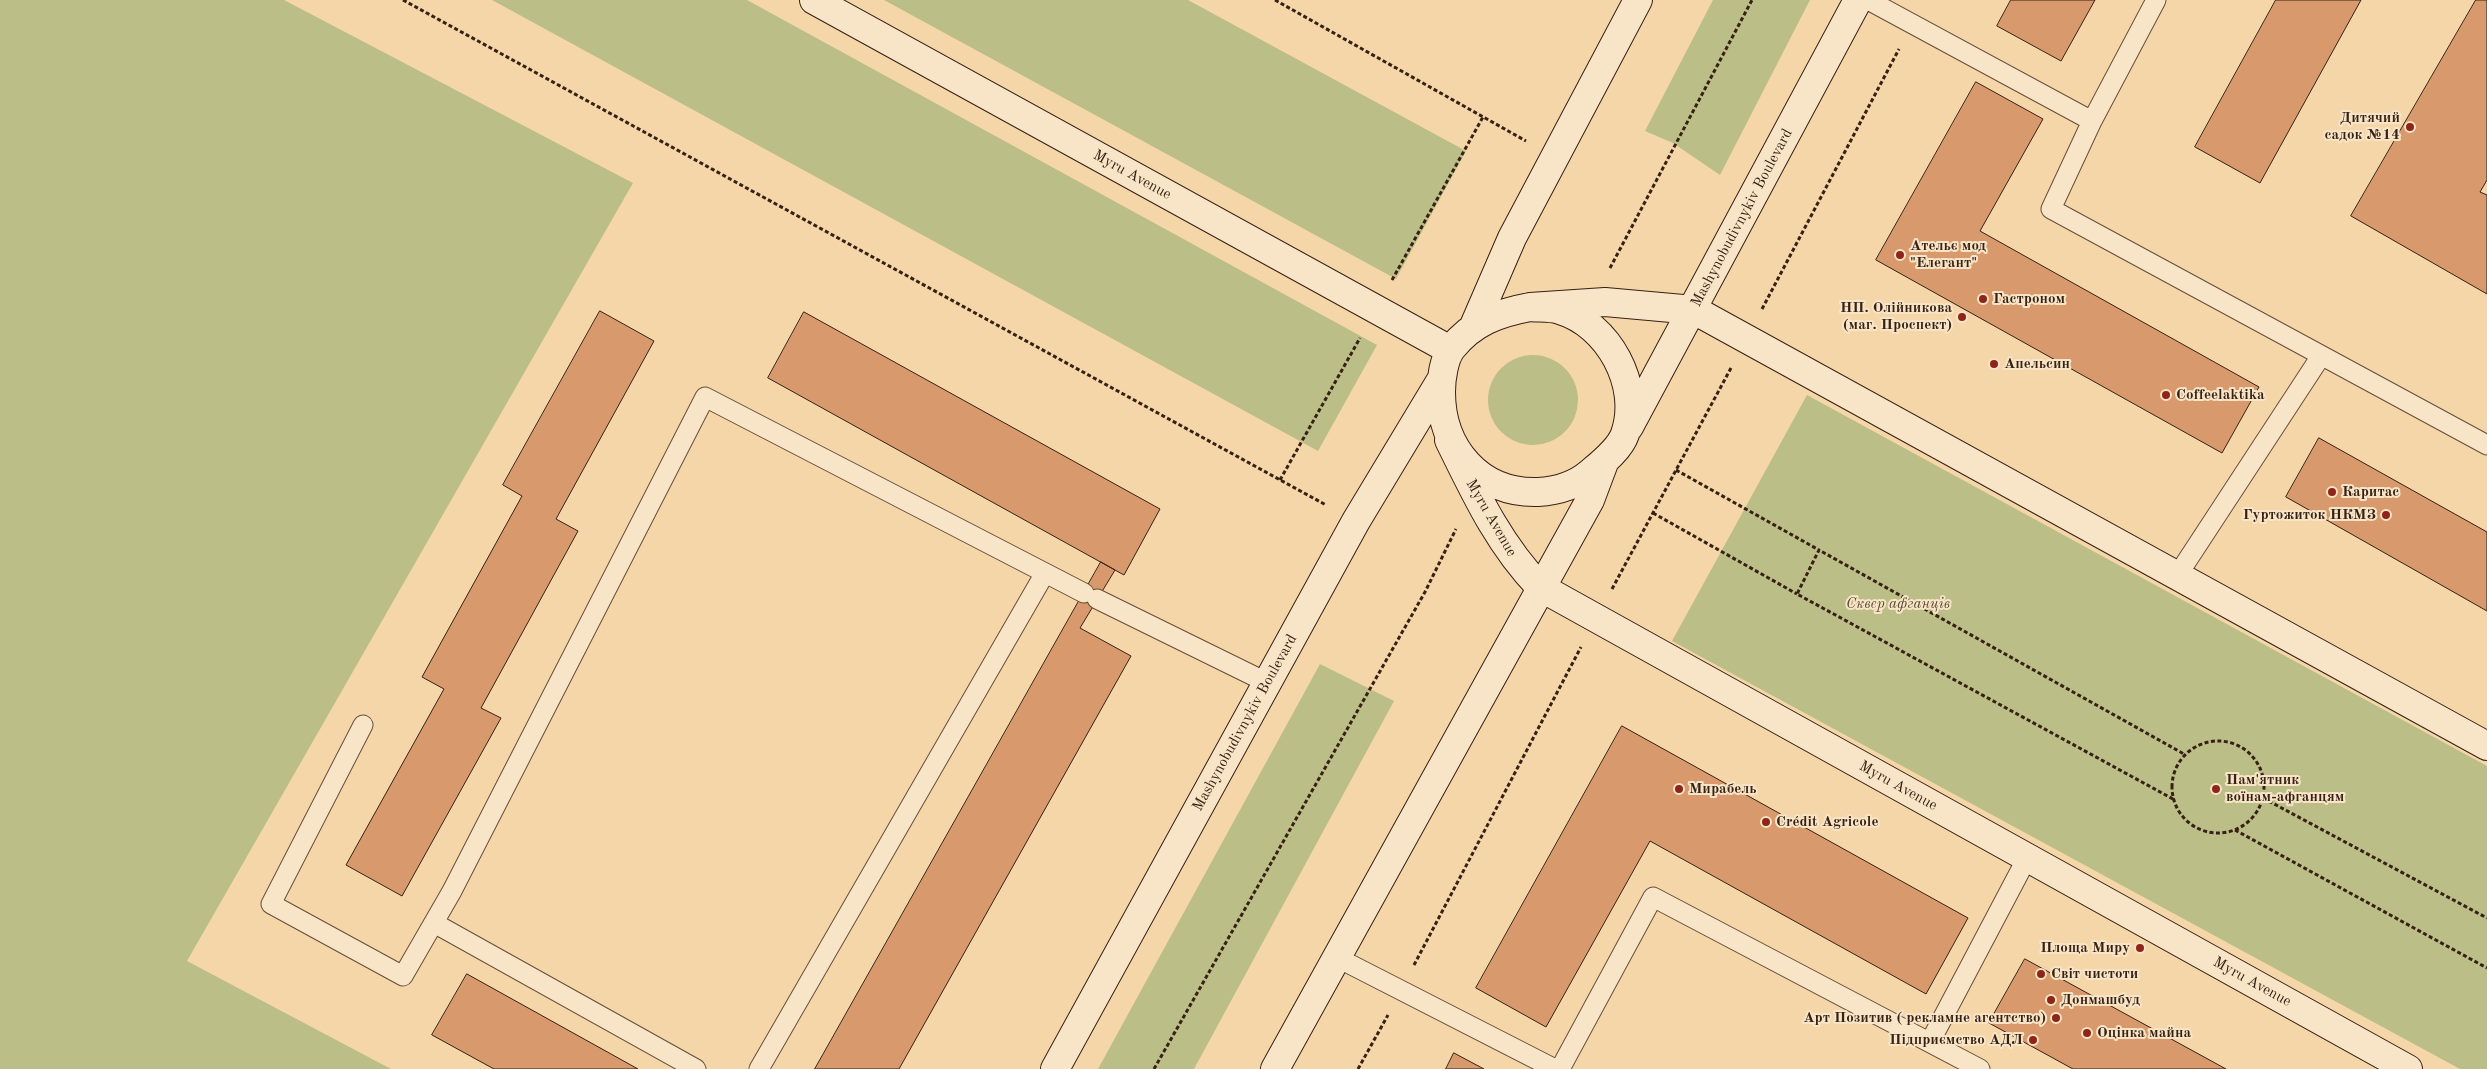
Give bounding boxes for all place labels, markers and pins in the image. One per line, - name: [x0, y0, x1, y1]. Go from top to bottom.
- place label: Дитячий садок №14: [2325, 109, 2400, 144]
- marker: Дитячий садок №14: [2404, 121, 2416, 133]
- place label: Ательє мод "Елегант": [1910, 237, 1986, 272]
- marker: Ательє мод "Елегант": [1894, 249, 1906, 261]
- place label: Гастроном: [1993, 290, 2065, 308]
- marker: Гастроном: [1977, 293, 1989, 305]
- place label: НП. Олійникова (маг. Проспект): [1840, 299, 1952, 334]
- marker: НП. Олійникова (маг. Проспект): [1956, 311, 1968, 323]
- place label: Апельсин: [2004, 355, 2070, 373]
- marker: Апельсин: [1988, 358, 2000, 370]
- place label: Coffeelaktika: [2176, 386, 2265, 404]
- marker: Coffeelaktika: [2160, 389, 2172, 401]
- place label: Каритас: [2342, 483, 2399, 501]
- marker: Каритас: [2326, 486, 2338, 498]
- place label: Гуртожиток НКМЗ: [2243, 506, 2376, 524]
- marker: Гуртожиток НКМЗ: [2380, 509, 2392, 521]
- place label: Пам'ятник воїнам-афганцям: [2226, 771, 2344, 806]
- place label: Мирабель: [1689, 780, 1757, 798]
- marker: Мирабель: [1673, 783, 1685, 795]
- marker: Пам'ятник воїнам-афганцям: [2210, 783, 2222, 795]
- place label: Crédit Agricole: [1776, 813, 1879, 831]
- marker: Crédit Agricole: [1760, 816, 1772, 828]
- place label: Площа Миру: [2040, 939, 2130, 957]
- marker: Площа Миру: [2134, 942, 2146, 954]
- place label: Світ чистоти: [2051, 965, 2138, 983]
- marker: Світ чистоти: [2035, 968, 2047, 980]
- place label: Донмашбуд: [2061, 991, 2140, 1009]
- marker: Донмашбуд: [2045, 994, 2057, 1006]
- place label: Арт Позитив ( рекламне агентство): [1803, 1009, 2046, 1027]
- marker: Арт Позитив ( рекламне агентство): [2050, 1012, 2062, 1024]
- place label: Оцінка майна: [2097, 1024, 2191, 1042]
- marker: Оцінка майна: [2081, 1027, 2093, 1039]
- place label: Підприємство АДЛ: [1889, 1031, 2023, 1049]
- marker: Підприємство АДЛ: [2027, 1034, 2039, 1046]

